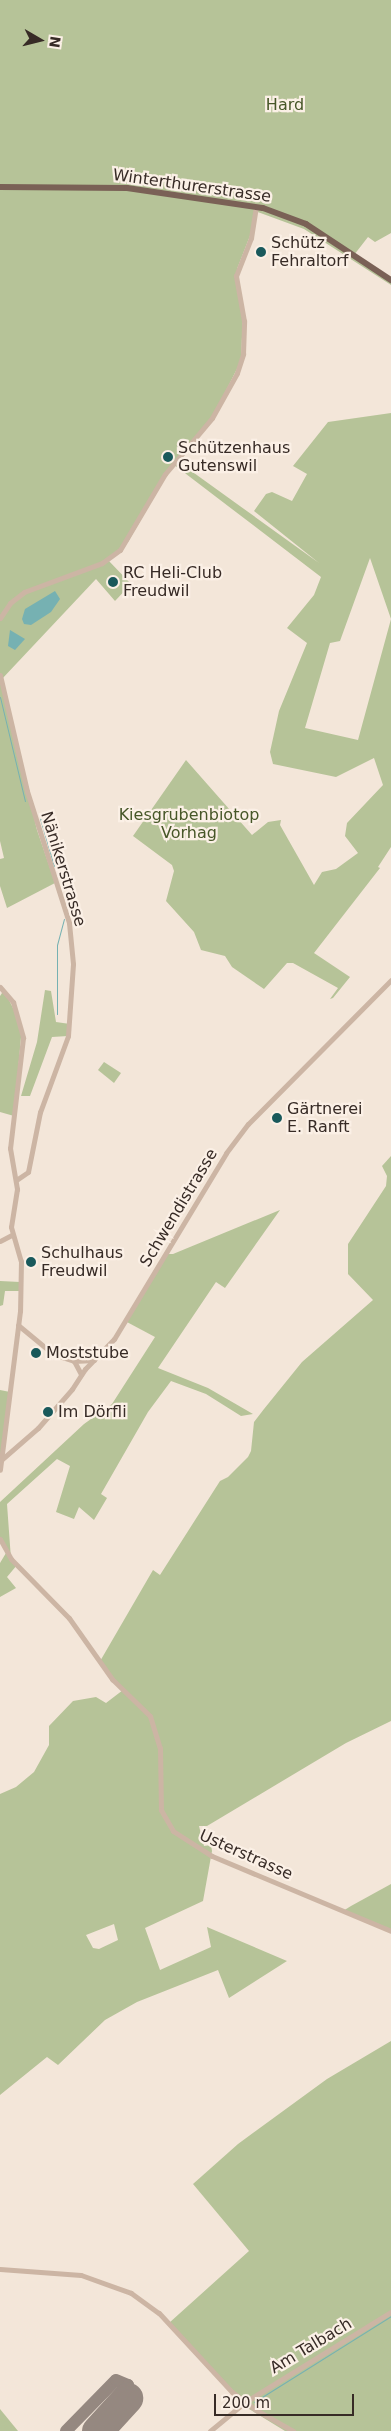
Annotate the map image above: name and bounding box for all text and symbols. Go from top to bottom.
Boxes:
north arrow [15,15,65,65]
text: N [46,35,64,49]
park label: Hard [266,95,304,115]
street label: Winterthurerstrasse [112,165,272,207]
place label: Schütz Fehraltorf [271,233,348,271]
marker: Schütz Fehraltorf [255,246,267,258]
place label: Schützenhaus Gutenswil [178,438,290,476]
marker: Schützenhaus Gutenswil [162,451,174,463]
place label: RC Heli-Club Freudwil [123,563,222,601]
marker: RC Heli-Club Freudwil [107,576,119,588]
park label: Kiesgrubenbiotop Vorhag [119,805,259,843]
street label: Nänikerstrasse [36,809,90,929]
place label: Gärtnerei E. Ranft [287,1099,363,1137]
marker: Gärtnerei E. Ranft [271,1112,283,1124]
street label: Schwendistrasse [136,1146,222,1270]
place label: Schulhaus Freudwil [41,1243,123,1281]
marker: Schulhaus Freudwil [25,1256,37,1268]
place label: Moststube [46,1343,129,1363]
marker: Moststube [30,1347,42,1359]
place label: Im Dörfli [58,1402,127,1422]
marker: Im Dörfli [42,1406,54,1418]
street label: Usterstrasse [196,1826,296,1884]
street label: Am Talbach [267,2314,355,2378]
scale bar [216,2384,356,2416]
text: 200 m [222,2394,270,2412]

